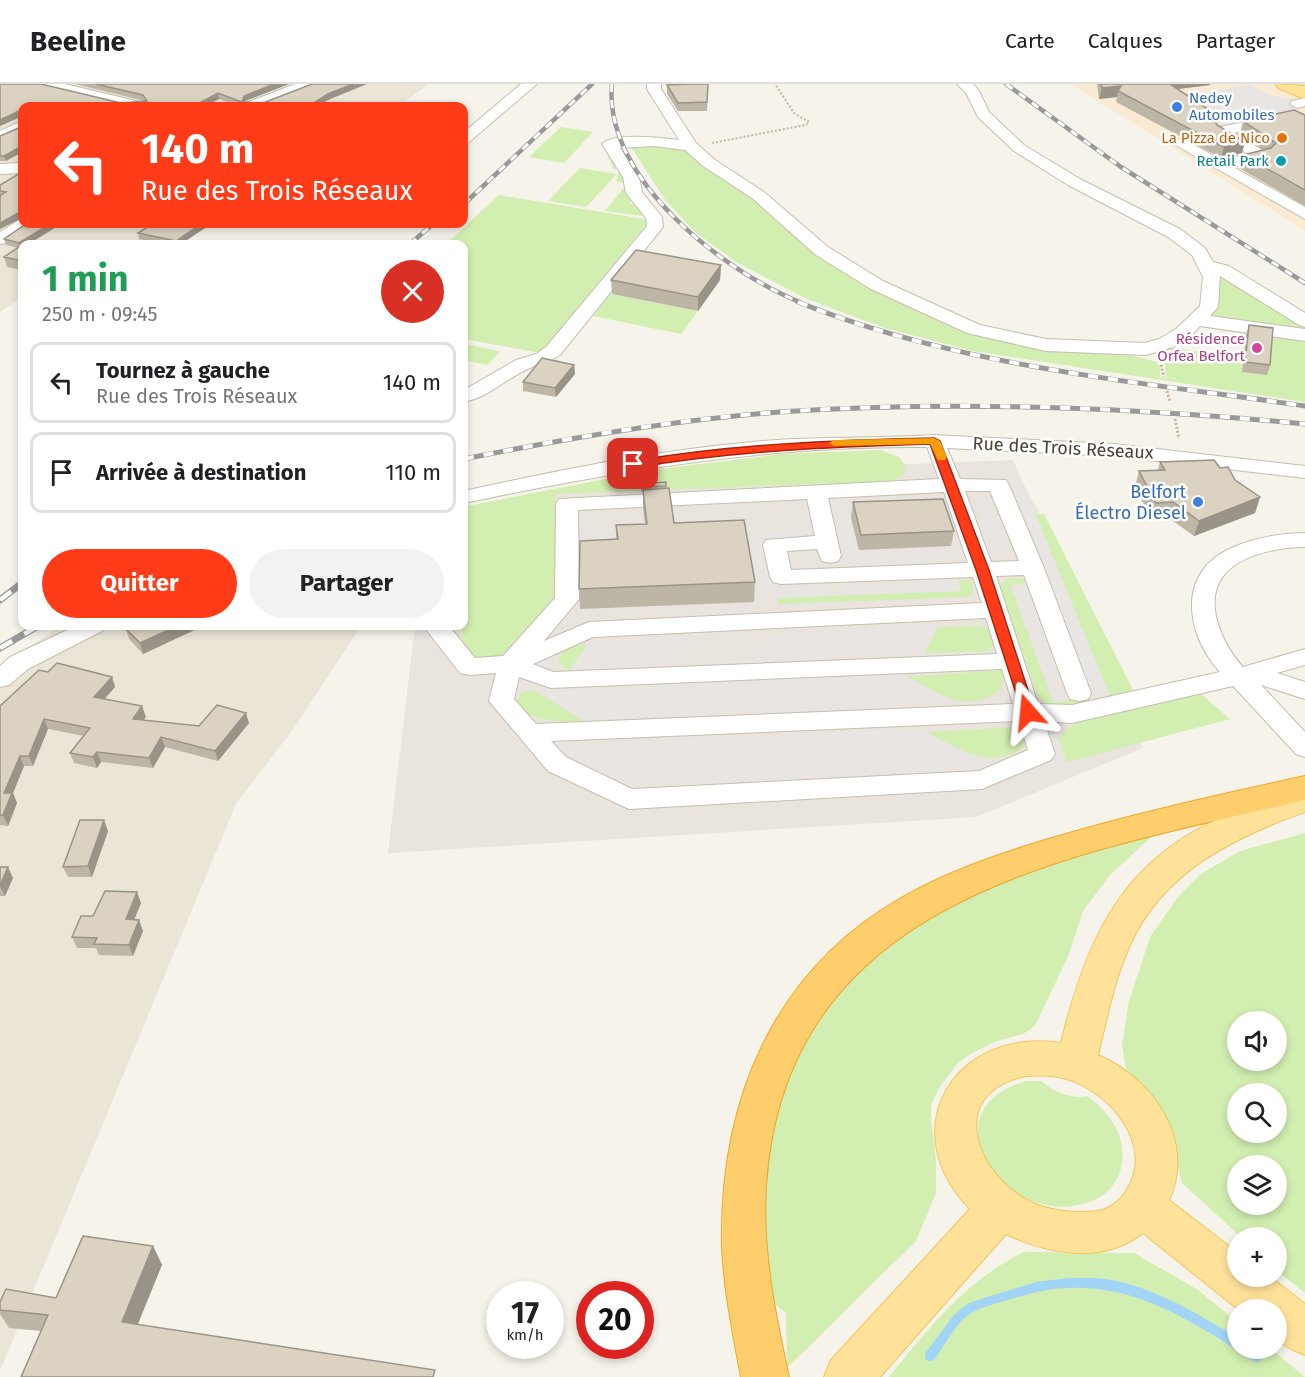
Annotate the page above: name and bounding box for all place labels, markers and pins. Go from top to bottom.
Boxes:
place label: Nedey Automobiles [1189,89,1275,124]
marker: Nedey Automobiles [1170,100,1184,114]
place label: La Pizza de Nico [1161,129,1270,147]
marker: La Pizza de Nico [1275,131,1289,145]
place label: Retail Park [1196,152,1269,170]
marker: Retail Park [1274,154,1288,168]
place label: Résidence Orfea Belfort [1157,330,1246,365]
marker: Résidence Orfea Belfort [1250,341,1264,355]
pin [607,438,658,489]
place label: Belfort Électro Diesel [1075,481,1186,524]
marker: Belfort Électro Diesel [1191,495,1205,509]

